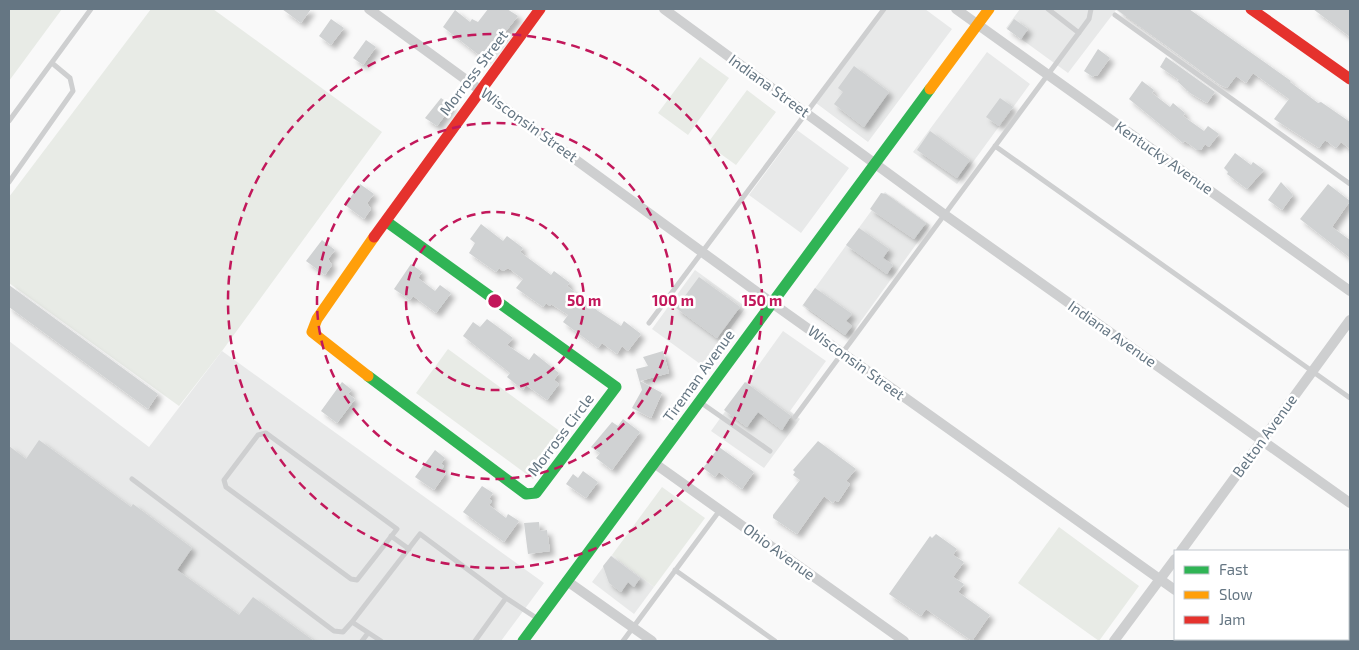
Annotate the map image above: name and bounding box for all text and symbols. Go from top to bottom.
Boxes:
street label: Morross Street [435,26,511,119]
street label: Indiana Street [726,50,814,121]
street label: Wisconsin Street [478,83,582,165]
street label: Kentucky Avenue [1112,117,1217,198]
text: 50 m [567,291,601,309]
text: 100 m [652,291,694,309]
text: 150 m [742,291,782,309]
centre of rings [486,292,504,310]
street label: Indiana Avenue [1065,296,1160,370]
street label: Wisconsin Street [805,321,909,403]
street label: Tireman Avenue [659,326,738,425]
street label: Morross Circle [523,390,597,479]
street label: Belton Avenue [1228,391,1300,480]
street label: Ohio Avenue [740,519,819,583]
legend [1174,550,1349,640]
text: Fast [1219,560,1249,578]
text: Slow [1219,585,1253,603]
text: Jam [1219,610,1245,628]

